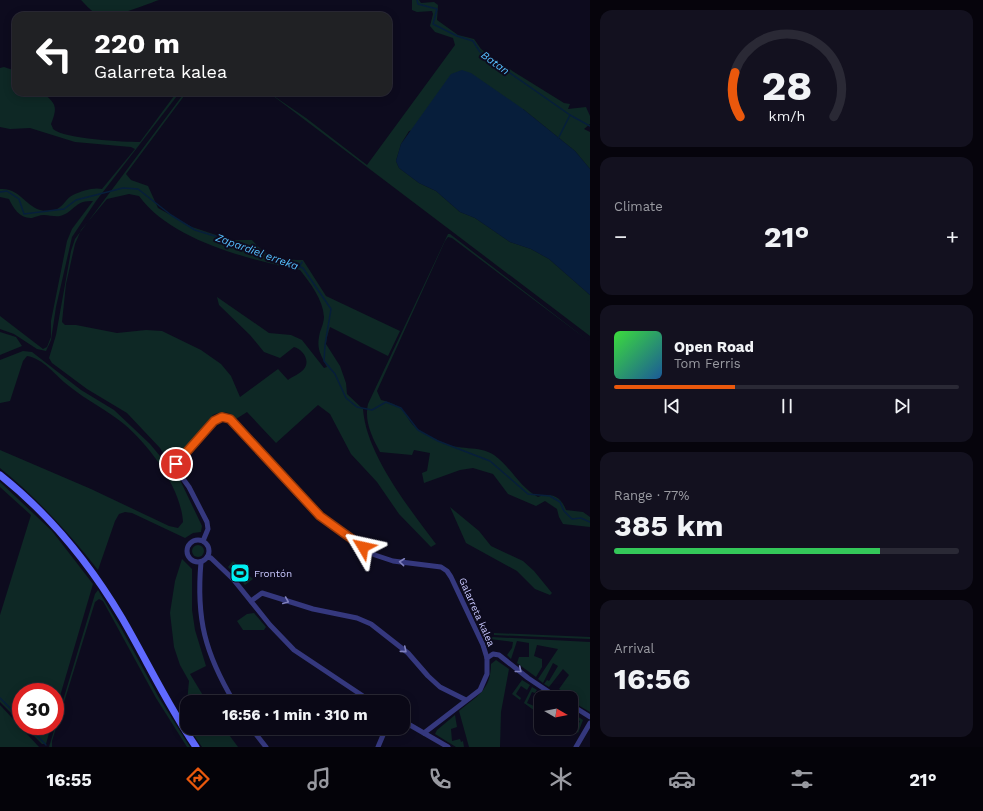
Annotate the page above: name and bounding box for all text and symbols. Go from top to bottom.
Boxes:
text: 220 m [94,27,180,60]
icon: left [28,28,80,80]
water label: Batan [478,48,512,78]
text: Galarreta kalea [94,61,227,82]
text: 28 [761,61,812,110]
text: km/h [768,107,805,123]
text: Climate [614,199,663,214]
text: 21° [764,219,809,254]
text: − [614,224,627,249]
text: + [946,224,959,249]
water label: Zapardiel erreka [213,231,300,273]
text: Open Road [674,338,754,356]
text: Tom Ferris [674,356,741,371]
icon: previous [661,395,683,417]
icon: pause [776,395,798,417]
icon: next [891,395,913,417]
pin [159,447,193,481]
icon: arrive [165,453,187,475]
text: Range · 77% [614,488,689,503]
text: 385 km [614,508,724,543]
position arrow [342,526,384,568]
one-way arrow [399,558,405,567]
sports icon: Frontón [229,562,251,584]
place label: Frontón [254,568,292,579]
street label: Galarreta kalea [457,576,497,648]
one-way arrow [282,596,290,604]
text: Arrival [614,641,655,656]
one-way arrow [399,645,406,652]
text: 16:56 [614,661,690,696]
one-way arrow [515,666,522,673]
speed limit sign: 30 [12,683,64,735]
north arrow [534,691,578,735]
map controls [534,691,578,735]
text: 16:56 · 1 min · 310 m [222,706,368,724]
icon: directions [184,765,212,793]
icon: music [305,765,333,793]
icon: phone [426,765,454,793]
icon: climate [547,765,575,793]
icon: car [668,765,696,793]
icon: filters [788,765,816,793]
text: 16:55 [46,769,92,790]
text: 21° [909,769,937,790]

